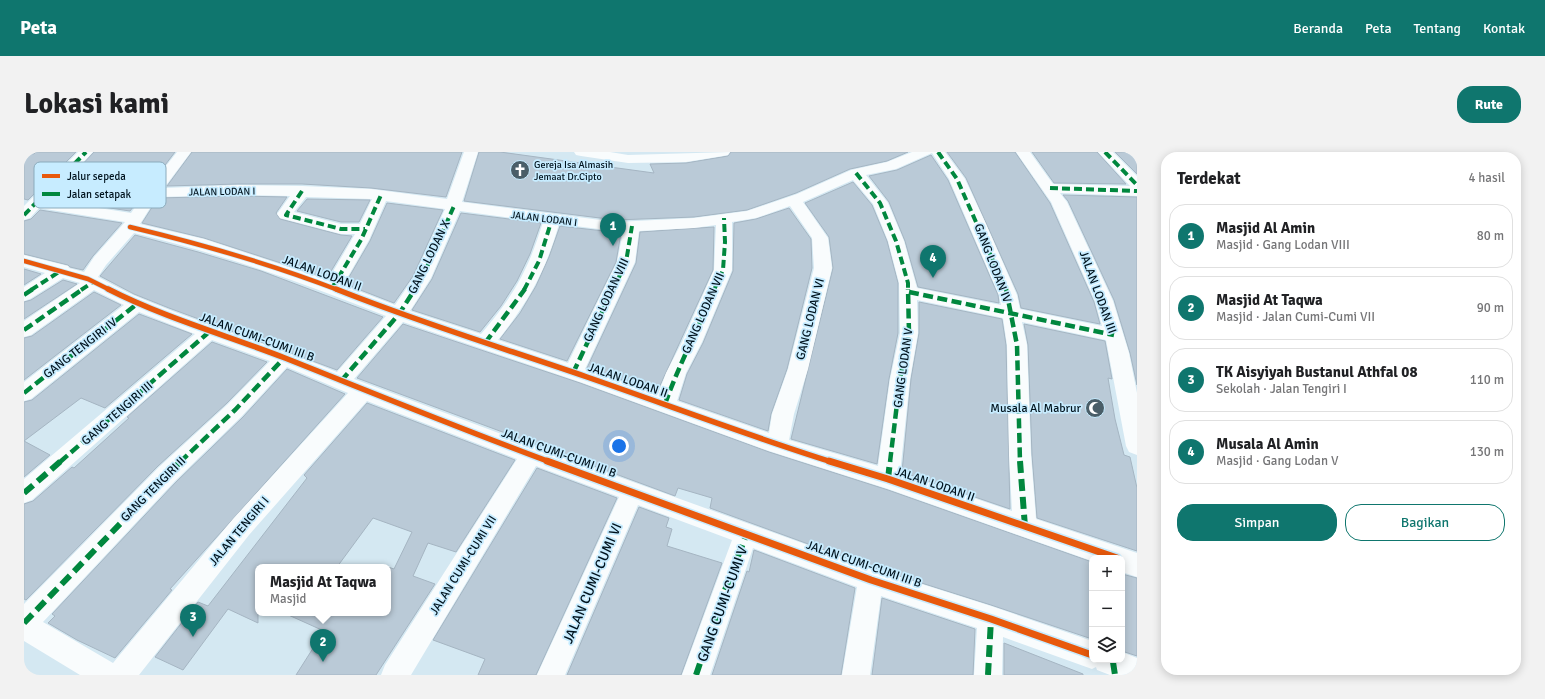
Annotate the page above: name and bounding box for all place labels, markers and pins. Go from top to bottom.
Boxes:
church icon: Gereja Isa Almasih Jemaat Dr.Cipto [509,159,531,181]
place label: Gereja Isa Almasih Jemaat Dr.Cipto [534,159,613,183]
pin: 1 [600,213,626,246]
pin: 4 [920,245,946,278]
mosque icon: Musala Al Mabrur [1084,397,1106,419]
place label: Musala Al Mabrur [990,401,1082,416]
pin: 3 [180,604,206,637]
pin: 2 [310,629,336,662]

